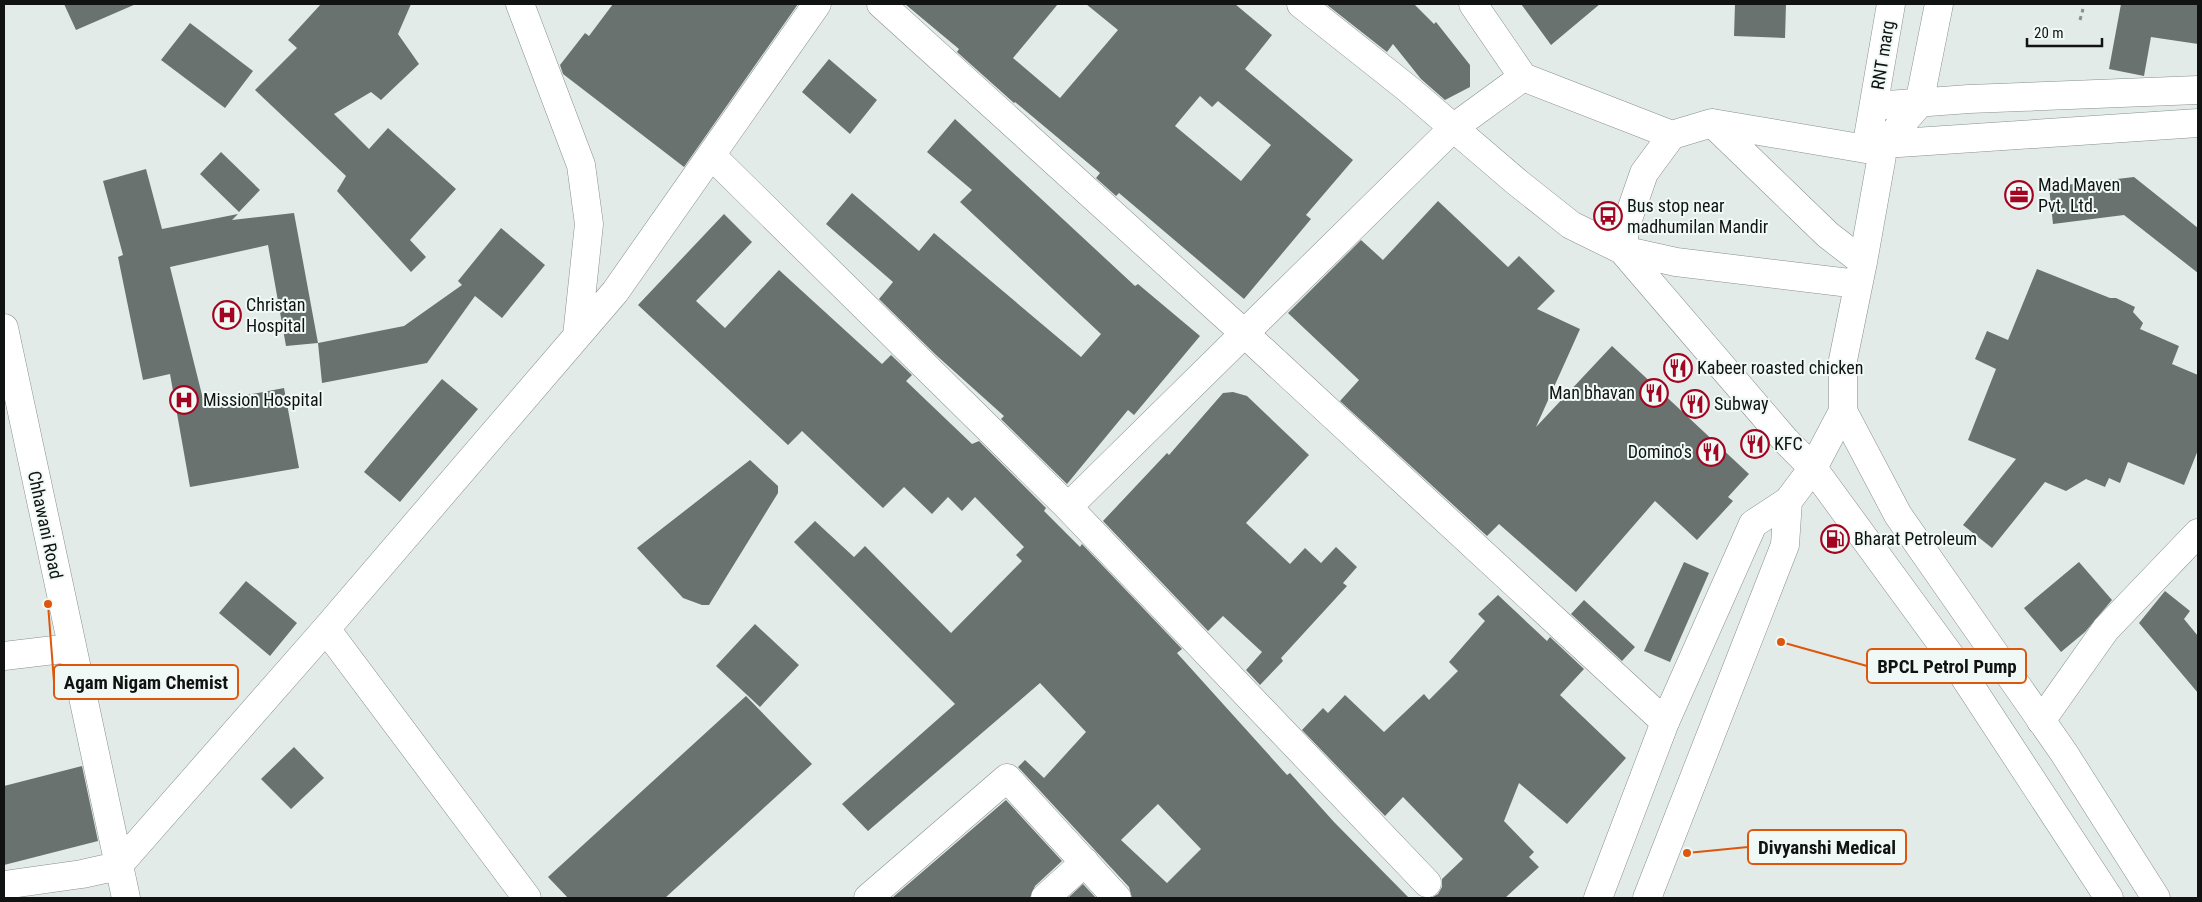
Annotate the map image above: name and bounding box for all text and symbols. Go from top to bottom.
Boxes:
scale bar [2027,15,2102,47]
street label: RNT marg [1867,19,1898,91]
text: 20 m [2034,24,2064,42]
place label: Mad Maven Pvt. Ltd. [2038,174,2120,216]
office icon: Mad Maven Pvt. Ltd. [2004,180,2034,210]
place label: Bus stop near madhumilan Mandir [1627,195,1769,237]
bus stop icon: Bus stop near madhumilan Mandir [1593,201,1623,231]
place label: Christan Hospital [246,294,306,336]
hospital icon: Christan Hospital [212,300,242,330]
restaurant icon: Kabeer roasted chicken [1663,353,1693,383]
place label: Kabeer roasted chicken [1697,357,1863,378]
restaurant icon: Man bhavan [1639,378,1669,408]
place label: Man bhavan [1549,382,1635,403]
hospital icon: Mission Hospital [169,385,199,415]
place label: Mission Hospital [203,389,323,410]
restaurant icon: Subway [1680,389,1710,419]
place label: Subway [1714,393,1769,414]
restaurant icon: KFC [1740,429,1770,459]
place label: KFC [1774,433,1803,454]
restaurant icon: Domino's [1696,437,1726,467]
place label: Domino's [1628,441,1692,462]
street label: Chhawani Road [24,469,67,581]
fuel station icon: Bharat Petroleum [1820,524,1850,554]
place label: Bharat Petroleum [1854,528,1977,549]
callout: BPCL Petrol Pump [1867,649,2026,683]
text: BPCL Petrol Pump [1877,655,2017,678]
callout: Agam Nigam Chemist [54,665,238,699]
text: Agam Nigam Chemist [64,671,228,694]
callout: Divyanshi Medical [1748,830,1906,864]
text: Divyanshi Medical [1758,836,1896,859]

